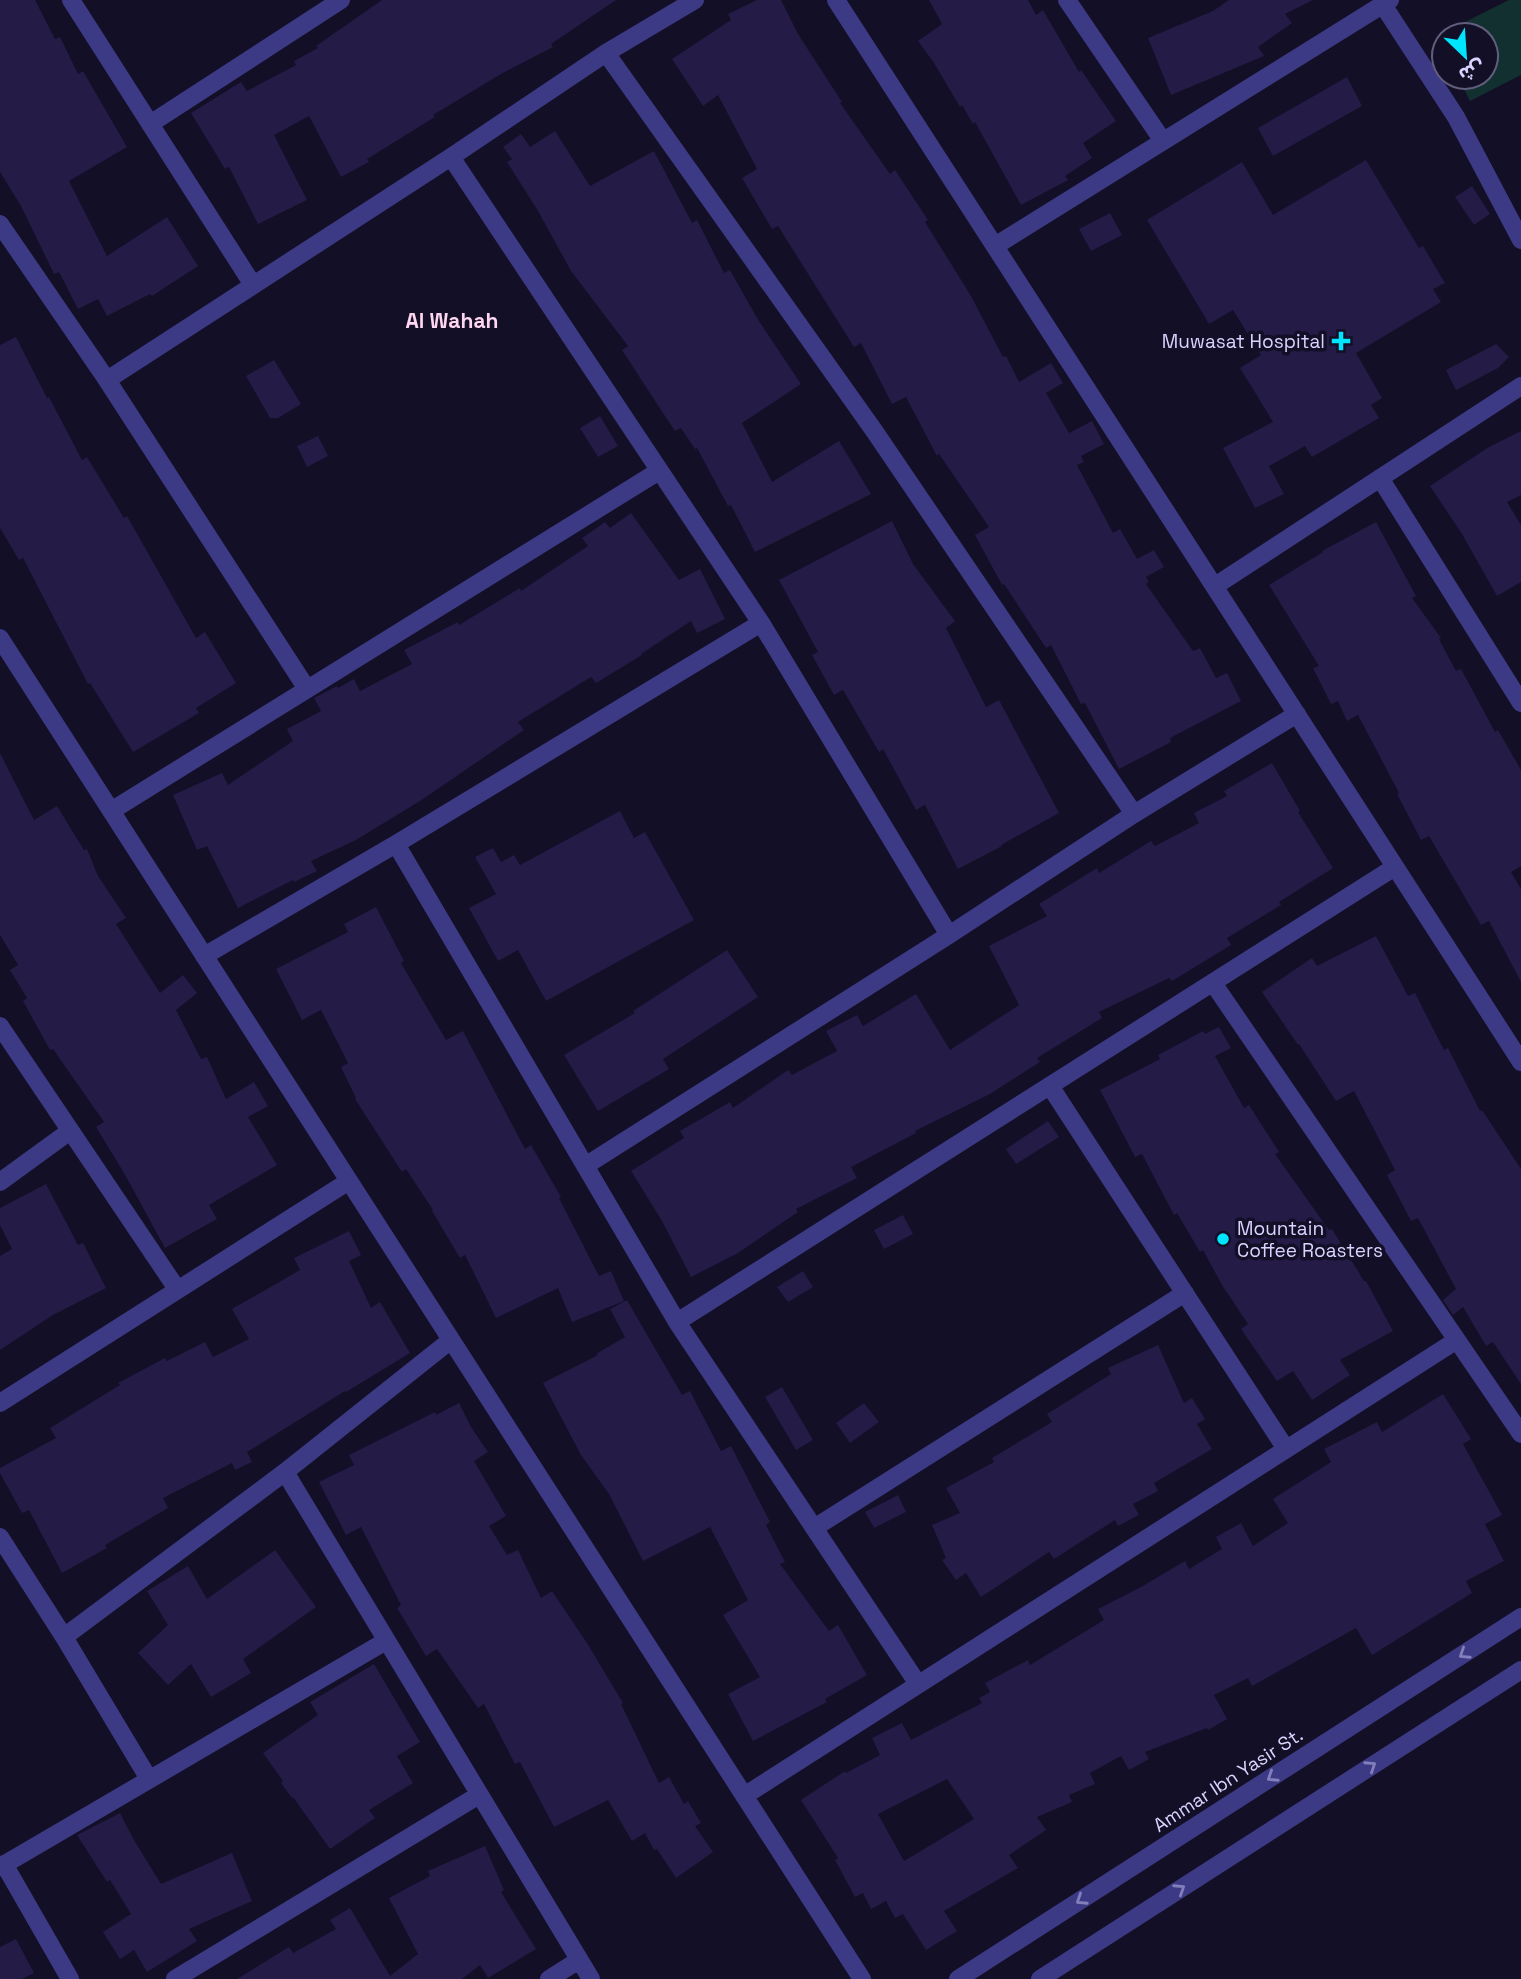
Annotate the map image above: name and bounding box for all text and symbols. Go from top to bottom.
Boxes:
north arrow [1430,21,1500,91]
text: ش [1455,54,1489,88]
district label: Al Wahah [406,307,499,334]
place label: Muwasat Hospital [1162,329,1325,354]
marker: Muwasat Hospital [1331,331,1351,351]
place label: Mountain Coffee Roasters [1237,1216,1383,1263]
marker: Mountain Coffee Roasters [1215,1231,1231,1247]
one-way arrow [1458,1645,1471,1658]
street label: Ammar Ibn Yasir St. [1148,1722,1308,1838]
one-way arrow [1364,1761,1377,1774]
one-way arrow [1267,1769,1280,1782]
one-way arrow [1172,1885,1185,1897]
one-way arrow [1076,1892,1089,1904]

